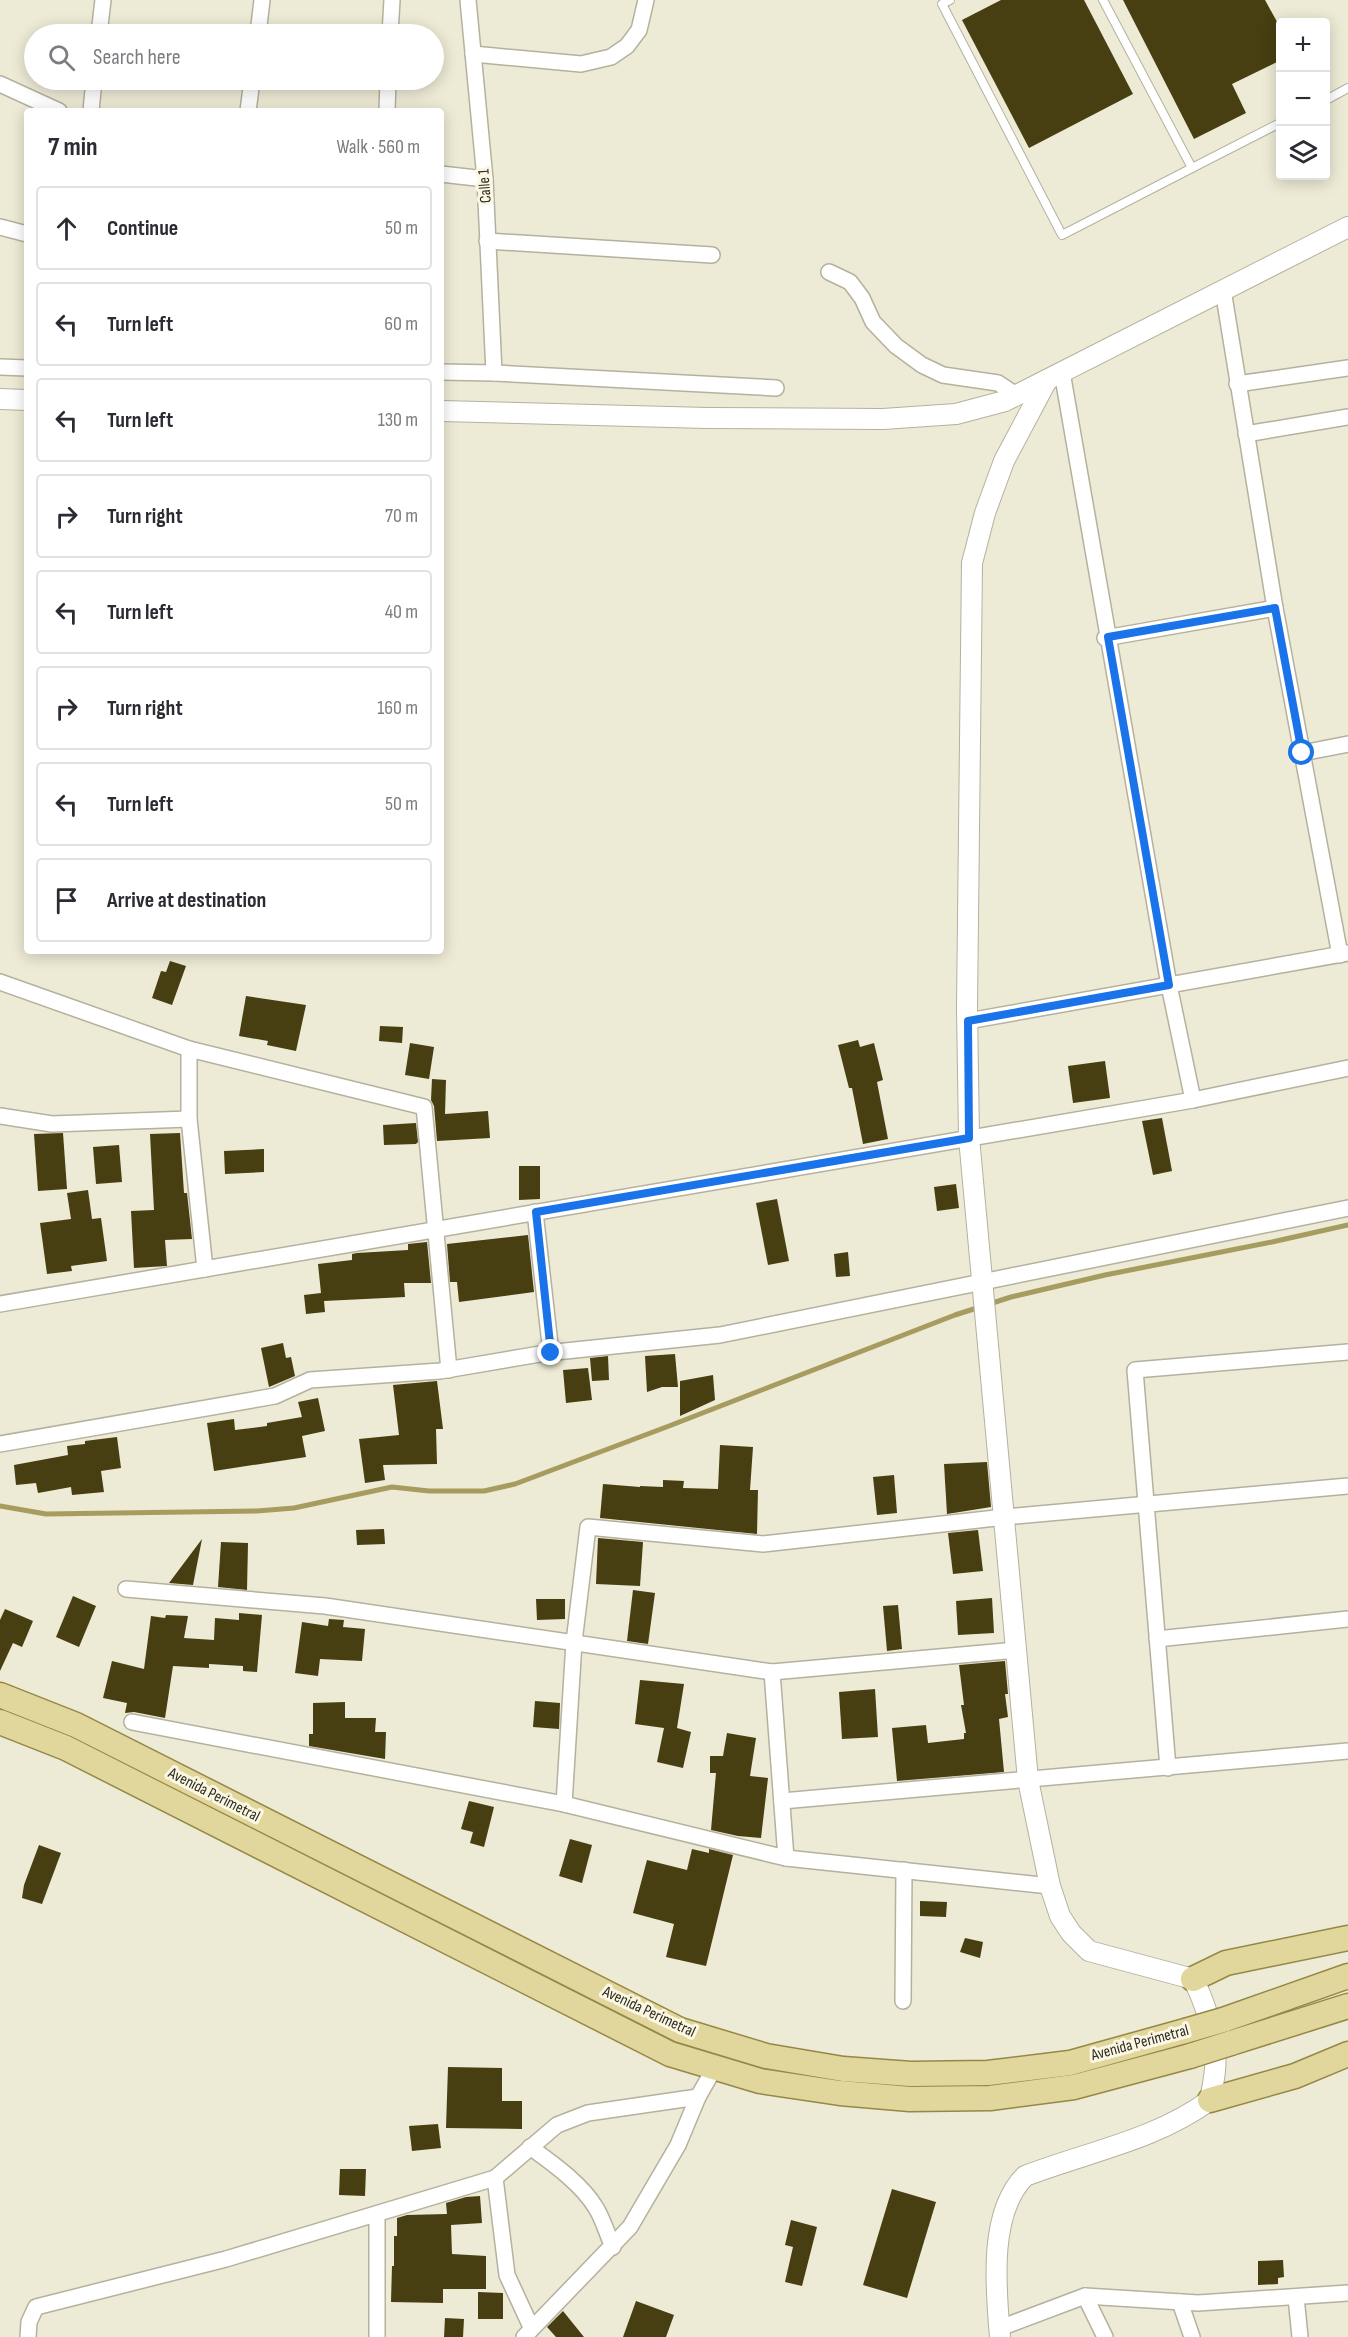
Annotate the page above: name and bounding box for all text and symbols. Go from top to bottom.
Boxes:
map controls [1276,18,1330,180]
button: + [1276,18,1330,72]
search box [24,24,444,90]
icon: search [45,41,78,74]
text: Search here [93,44,180,71]
button: − [1276,72,1330,126]
button: layers [1276,126,1330,180]
text: 7 min [48,132,97,163]
text: Walk · 560 m [336,135,420,159]
street label: Calle 1 [474,168,496,204]
icon: ahead [50,212,83,245]
text: Continue [107,215,178,242]
text: 50 m [385,216,418,240]
icon: left [50,308,83,341]
text: Turn left [107,311,173,338]
text: 60 m [384,312,418,336]
icon: left [50,404,83,437]
text: Turn left [107,407,173,434]
text: 130 m [378,408,418,432]
icon: right [50,500,83,533]
text: Turn right [107,503,183,530]
text: 70 m [385,504,418,528]
icon: left [50,596,83,629]
text: Turn left [107,599,173,626]
text: 40 m [385,600,418,624]
icon: right [50,692,83,725]
text: Turn right [107,695,183,722]
text: 160 m [377,696,418,720]
route start [1288,739,1314,765]
icon: left [50,788,83,821]
text: Turn left [107,791,173,818]
text: 50 m [385,792,418,816]
icon: arrive [50,884,83,917]
text: Arrive at destination [107,887,266,914]
route end [537,1339,563,1365]
street label: Avenida Perimetral [164,1763,263,1826]
street label: Avenida Perimetral [599,1982,698,2042]
street label: Avenida Perimetral [1088,2021,1191,2065]

